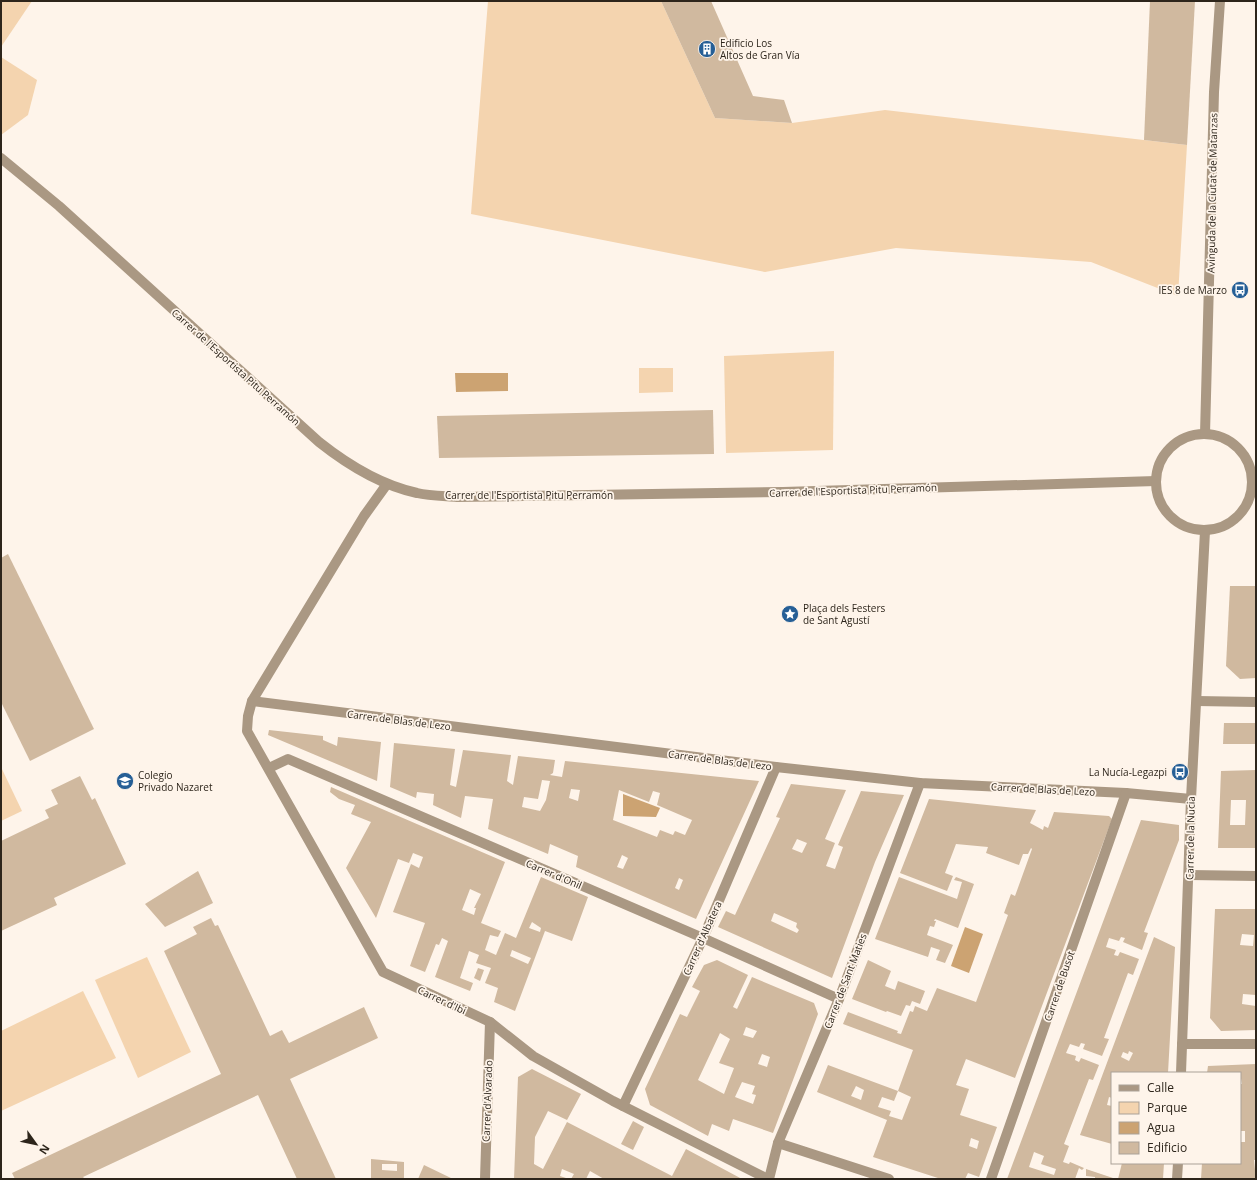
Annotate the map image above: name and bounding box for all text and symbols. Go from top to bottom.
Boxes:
place label: Edificio Los Altos de Gran Vía [720,36,800,62]
building icon: Edificio Los Altos de Gran Vía [697,39,717,59]
street label: Avinguda de la Ciutat de Matanzas [1204,113,1220,273]
bus stop icon: IES 8 de Marzo [1230,280,1250,300]
place label: IES 8 de Marzo [1159,283,1227,297]
street label: Carrer de l'Esportista Pitu Perramón [169,306,303,428]
street label: Carrer de l'Esportista Pitu Perramón [769,480,937,500]
street label: Carrer de l'Esportista Pitu Perramón [445,488,613,502]
place label: Plaça dels Festers de Sant Agustí [803,601,885,627]
place icon: Plaça dels Festers de Sant Agustí [780,604,800,624]
street label: Carrer de Blas de Lezo [346,707,452,733]
street label: Carrer de Blas de Lezo [667,747,773,773]
bus stop icon: La Nucía-Legazpi [1170,762,1190,782]
place label: La Nucía-Legazpi [1089,765,1167,779]
place label: Colegio Privado Nazaret [138,768,213,794]
school or university icon: Colegio Privado Nazaret [115,771,135,791]
street label: Carrer de Blas de Lezo [990,779,1096,799]
street label: Carrer de la Nucia [1182,796,1198,880]
street label: Carrer d'Onil [524,856,584,892]
street label: Carrer d'Albatera [679,899,725,977]
street label: Carrer de Sant Maties [820,931,870,1031]
street label: Carrer de Busot [1040,949,1078,1023]
street label: Carrer d'Ibi [415,983,469,1017]
street label: Carrer d'Alvarado [479,1060,495,1142]
legend [1111,1072,1241,1164]
text: Calle [1147,1079,1174,1096]
text: Parque [1147,1099,1187,1116]
text: Agua [1147,1119,1175,1136]
north arrow [16,1124,56,1164]
text: Edificio [1147,1139,1187,1156]
text: N [36,1142,54,1158]

